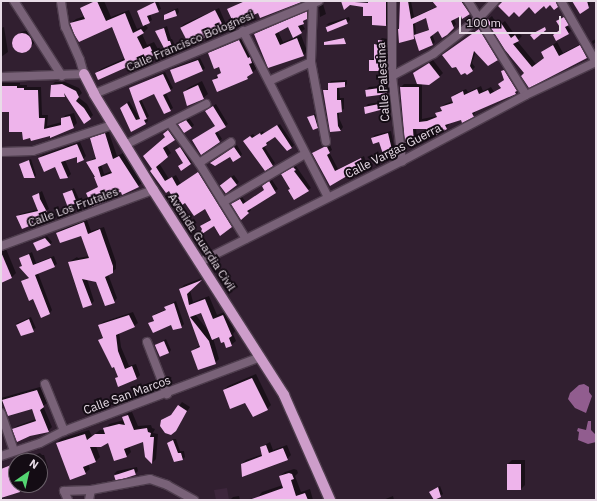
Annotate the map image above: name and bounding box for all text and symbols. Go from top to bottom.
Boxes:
street label: Calle Francisco Bolognesi [124,8,256,74]
scale bar [461,8,563,34]
text: 100 m [466,15,501,30]
street label: Calle Palestina [374,42,392,122]
street label: Calle Vargas Guerra [343,121,443,181]
street label: Calle Los Frutales [26,184,120,230]
street label: Avenida Guardia Civil [165,190,239,294]
street label: Calle San Marcos [81,373,173,417]
north arrow [8,453,48,493]
text: N [27,456,41,472]

